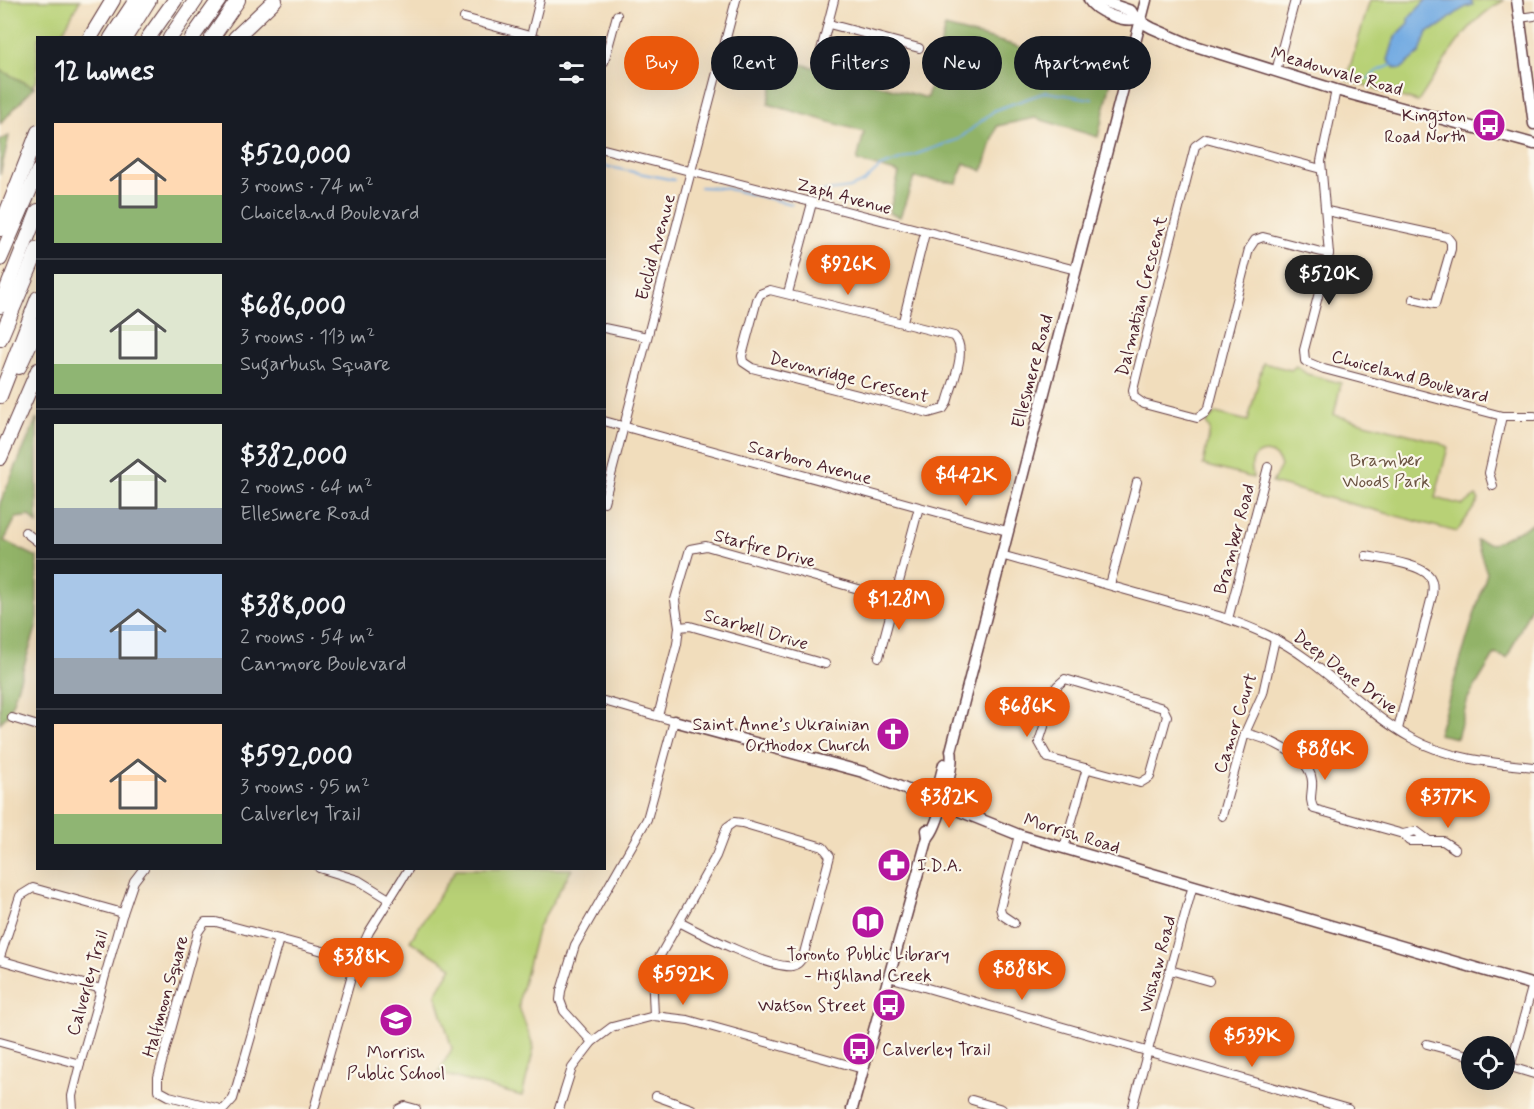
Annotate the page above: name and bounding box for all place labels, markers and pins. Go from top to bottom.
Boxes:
place label: Kingston Road North [1384,104,1466,149]
bus stop icon: Kingston Road North [1471,107,1507,143]
pin: $926K [806,245,890,296]
pin: $520K [1287,255,1371,306]
pin: $442K [924,456,1008,507]
pin: $1.28M [850,580,948,631]
pin: $686K [985,687,1069,738]
place label: Saint Anne’s Ukrainian Orthodox Church [693,713,870,758]
church icon: Saint Anne’s Ukrainian Orthodox Church [875,716,911,752]
pin: $886K [1283,730,1367,781]
pin: $382K [907,778,991,829]
pin: $377K [1406,778,1490,829]
pharmacy icon: I.D.A. [876,847,912,883]
place label: I.D.A. [917,854,962,878]
library icon: Toronto Public Library - Highland Creek [850,904,886,940]
pin: $388K [319,938,403,989]
place label: Toronto Public Library - Highland Creek [786,943,950,990]
pin: $888K [980,950,1064,1001]
pin: $592K [641,955,725,1006]
bus stop icon: Watson Street [871,987,907,1023]
place label: Watson Street [758,994,866,1018]
school or university icon: Morrish Public School [378,1002,414,1038]
pin: $539K [1210,1017,1294,1068]
bus stop icon: Calverley Trail [841,1031,877,1067]
place label: Calverley Trail [882,1038,990,1062]
place label: Morrish Public School [347,1041,445,1086]

